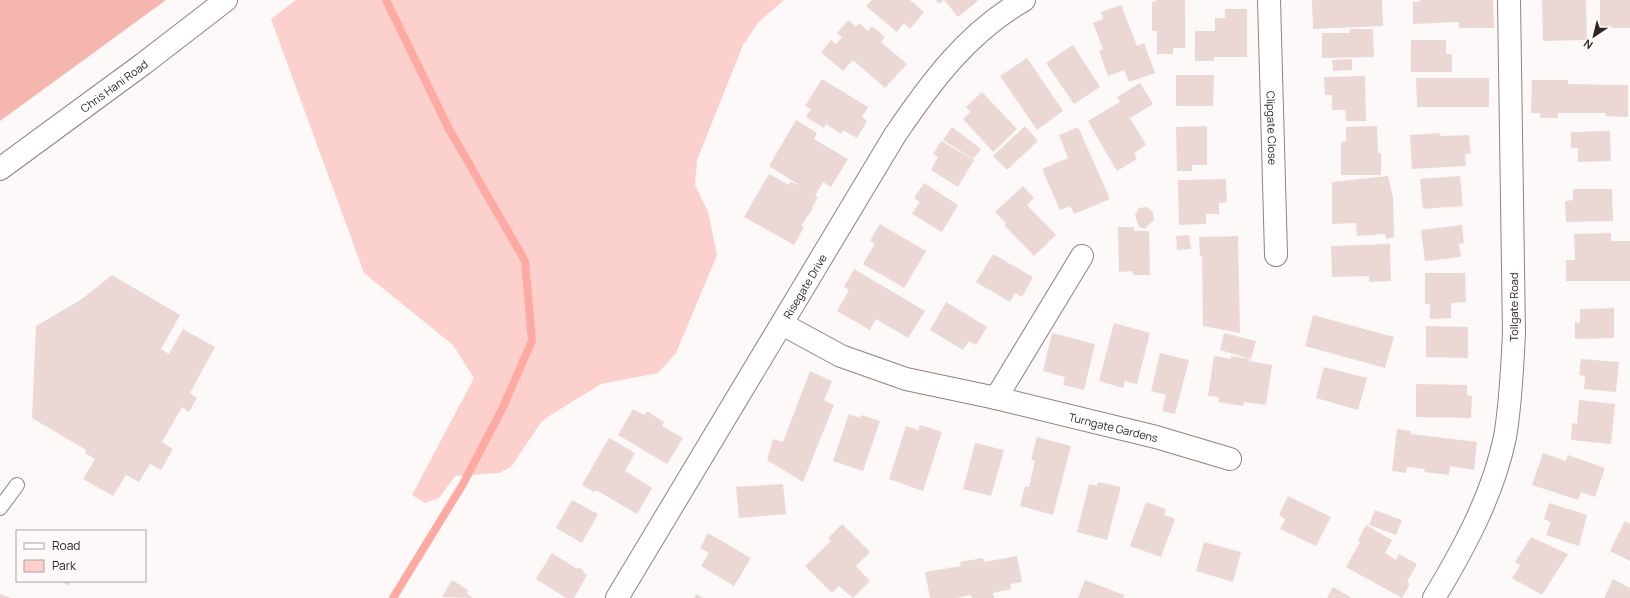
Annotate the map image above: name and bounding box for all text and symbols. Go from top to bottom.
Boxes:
north arrow [1574,16,1614,56]
text: N [1580,36,1596,53]
street label: Chris Hani Road [77,56,150,115]
street label: Clipgate Close [1264,91,1281,166]
street label: Risegate Drive [779,250,830,321]
street label: Tollgate Road [1506,273,1521,341]
street label: Turngate Gardens [1067,409,1160,445]
legend [16,530,146,582]
text: Road [52,537,80,554]
text: Park [52,557,77,574]

